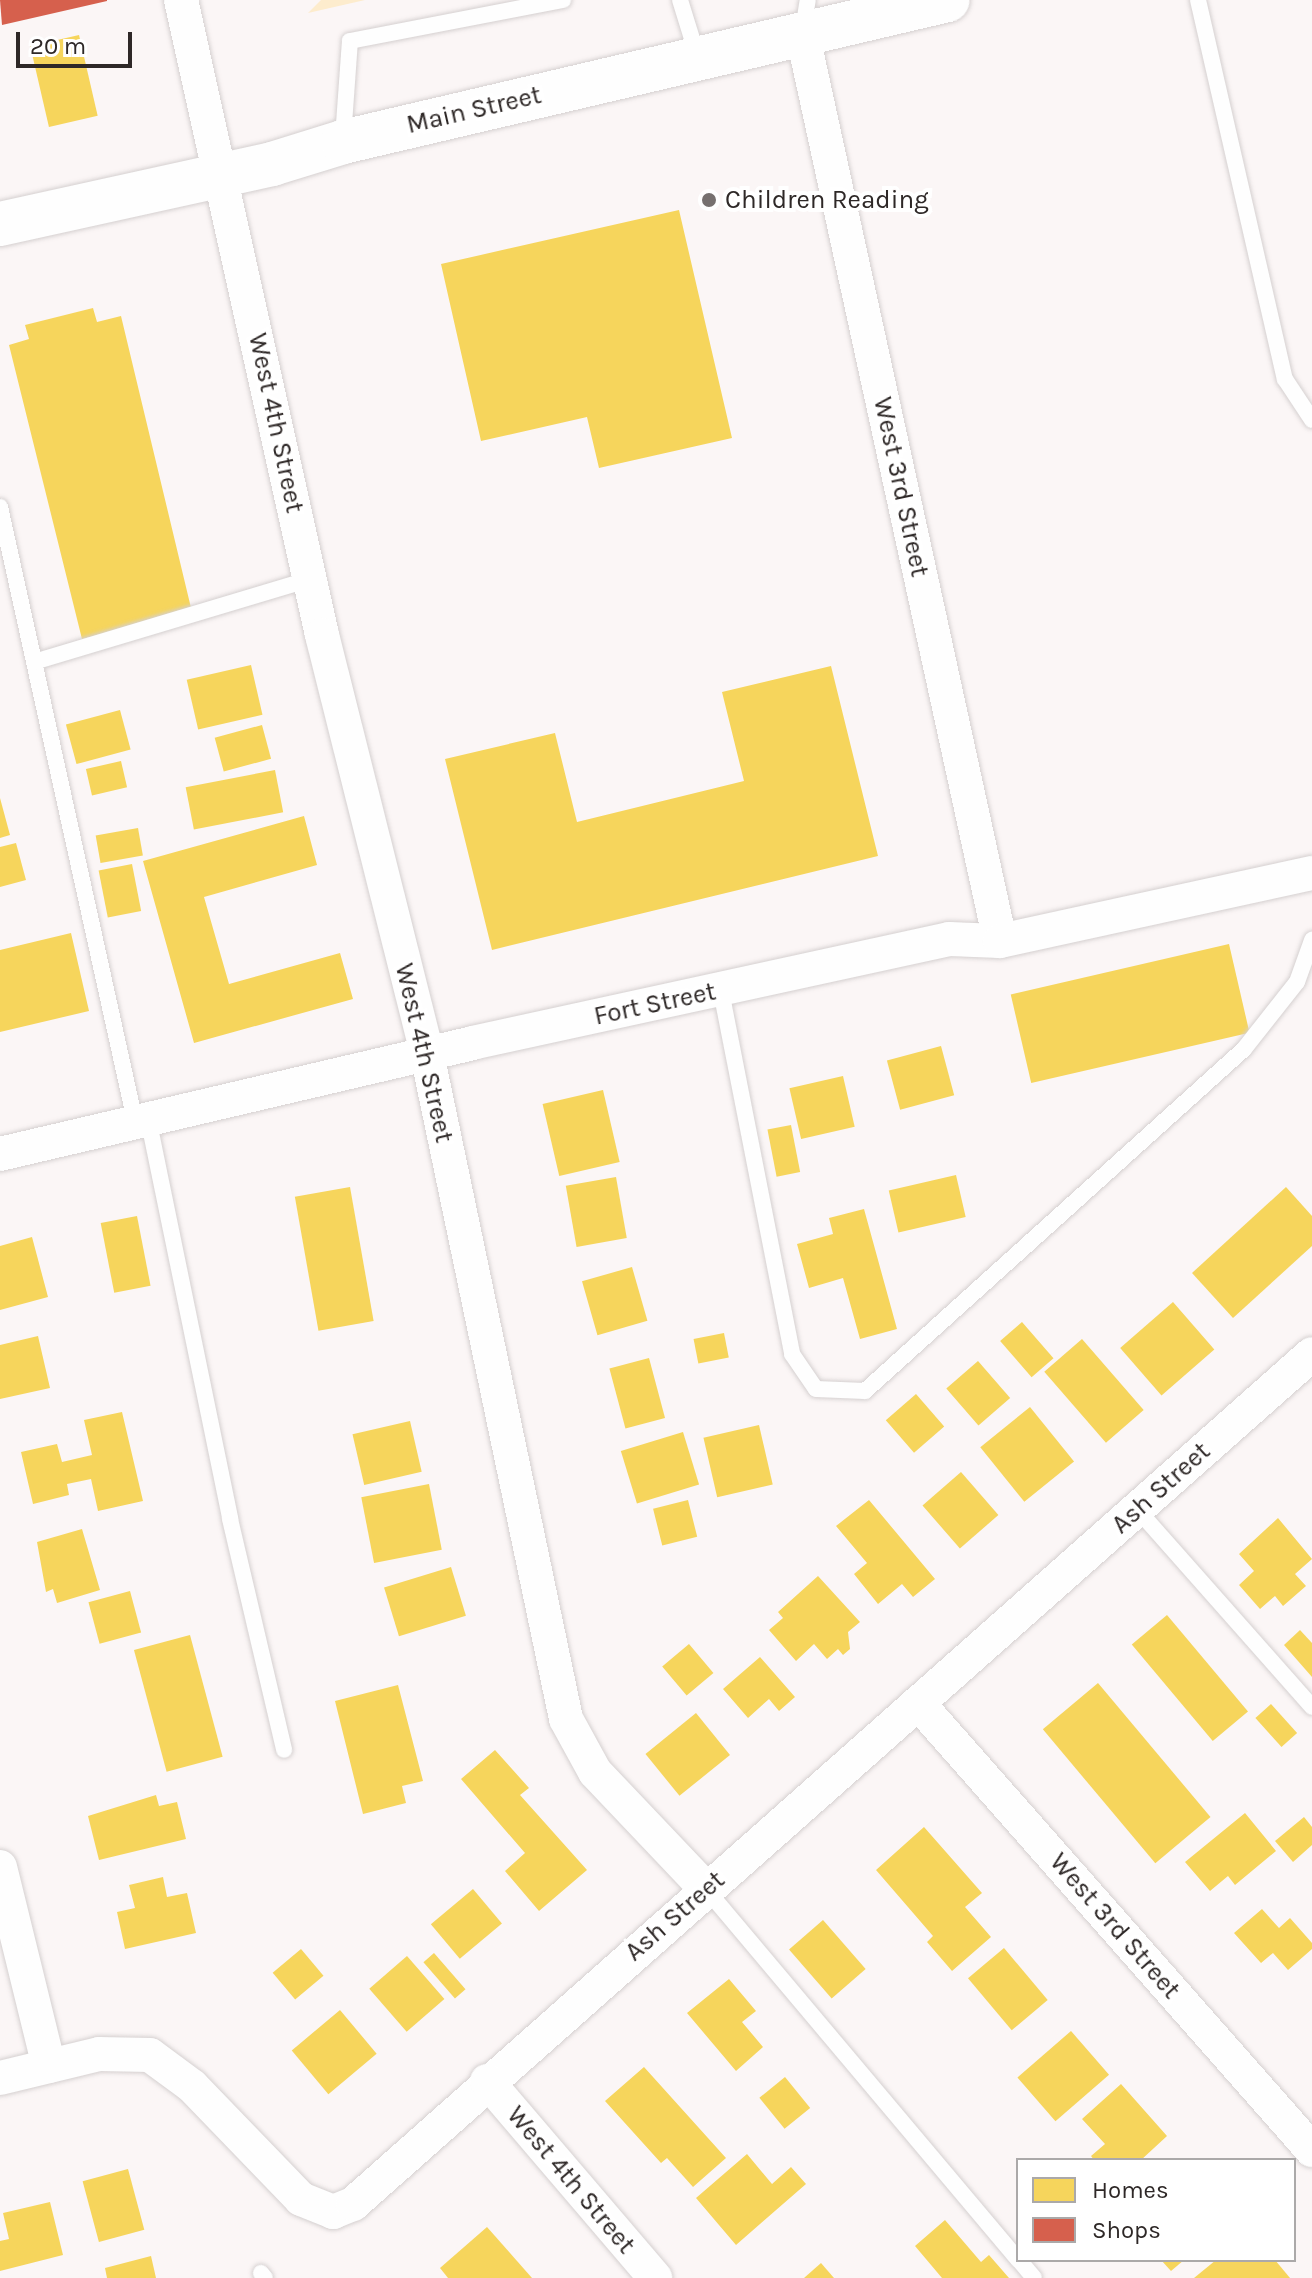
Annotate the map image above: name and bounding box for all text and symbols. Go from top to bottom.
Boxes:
scale bar [20,16,136,66]
text: 20 m [30,32,86,60]
street label: Main Street [404,79,544,141]
place label: Children Reading [725,184,929,216]
marker: Children Reading [700,191,718,209]
street label: West 4th Street [242,330,310,516]
street label: West 3rd Street [867,394,935,580]
street label: West 4th Street [388,960,460,1146]
street label: Fort Street [591,976,719,1032]
street label: Ash Street [1105,1436,1217,1540]
street label: West 3rd Street [1043,1847,1187,2005]
street label: Ash Street [619,1864,731,1968]
street label: West 4th Street [500,2100,642,2260]
legend [1016,2158,1296,2262]
text: Homes [1092,2176,1169,2204]
text: Shops [1092,2216,1161,2244]

